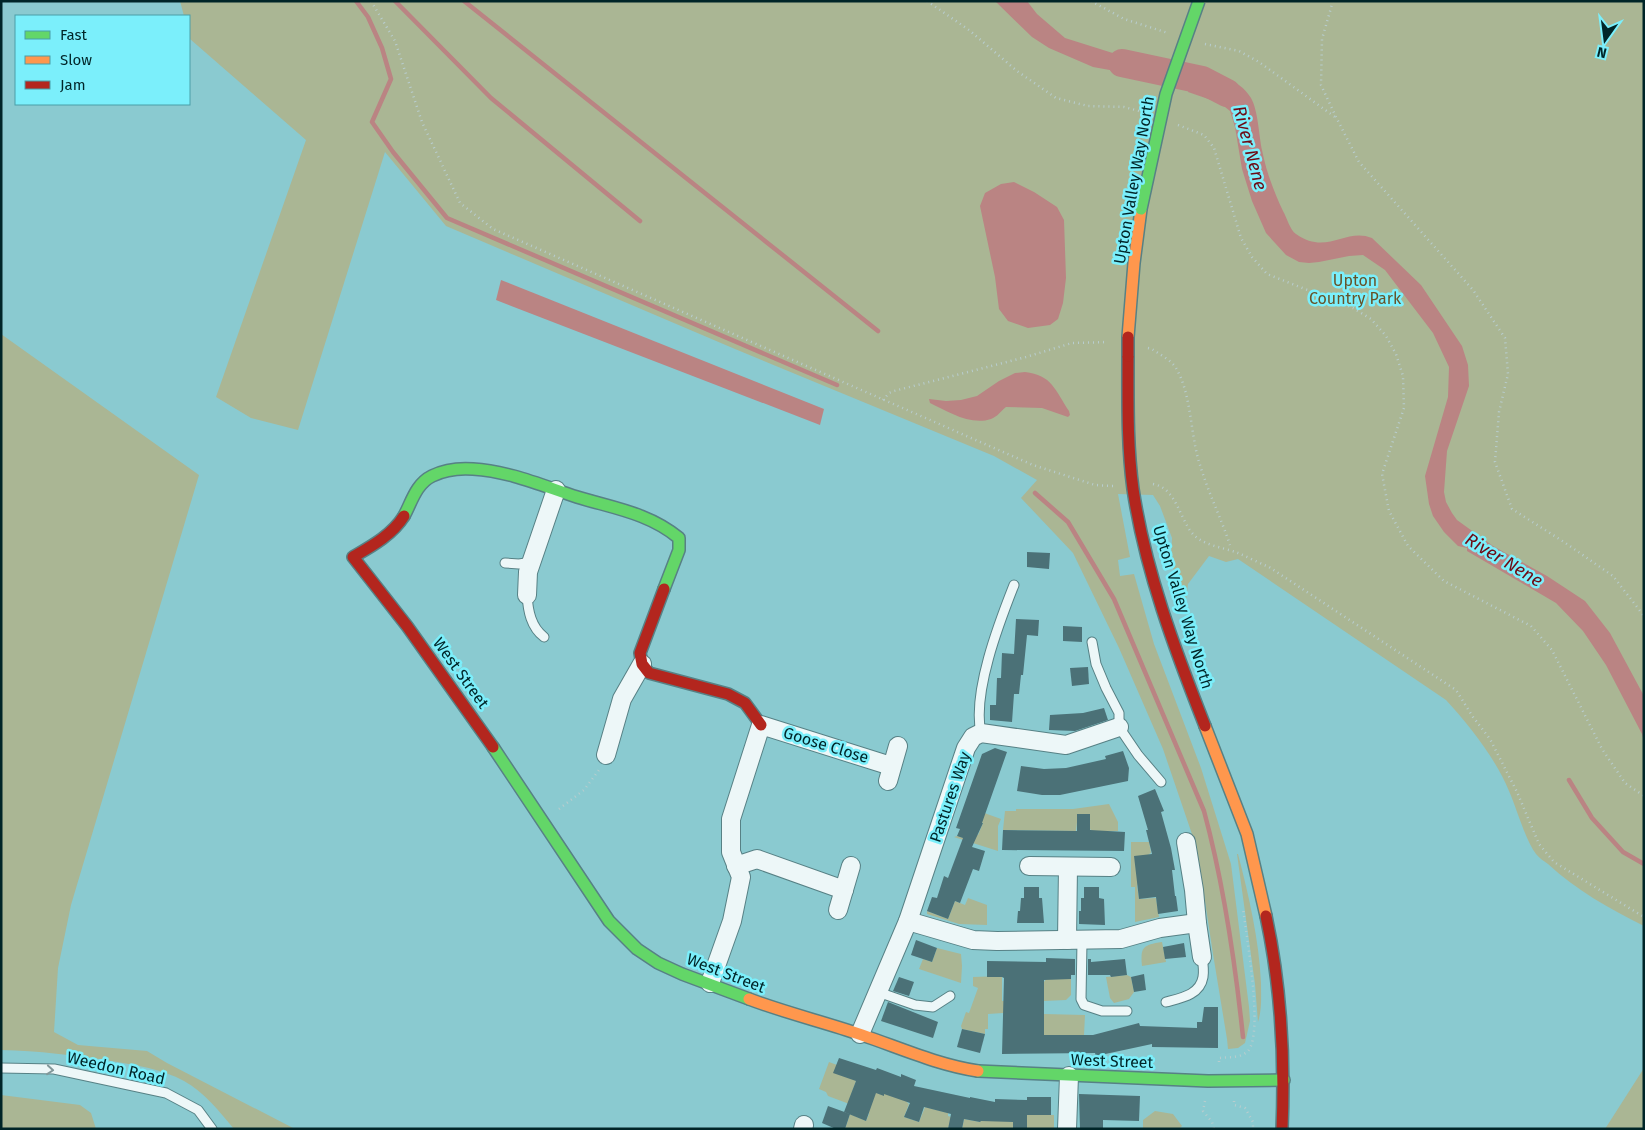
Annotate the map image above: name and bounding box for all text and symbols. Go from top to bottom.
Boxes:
legend [15,15,190,105]
north arrow [1580,15,1630,65]
text: Fast [60,26,87,44]
text: N [1595,43,1609,62]
text: Slow [60,51,92,69]
text: Jam [60,76,86,94]
street label: Upton Valley Way North [1110,94,1158,266]
water label: River Nene [1228,103,1272,193]
park label: Upton Country Park [1309,271,1402,308]
street label: Upton Valley Way North [1149,523,1217,691]
water label: River Nene [1461,528,1547,592]
street label: West Street [429,634,493,712]
street label: Goose Close [781,723,871,767]
street label: Pastures Way [926,749,974,845]
street label: West Street [684,949,768,997]
street label: Weedon Road [65,1048,167,1088]
street label: West Street [1070,1050,1154,1072]
one-way arrow [46,1064,54,1075]

